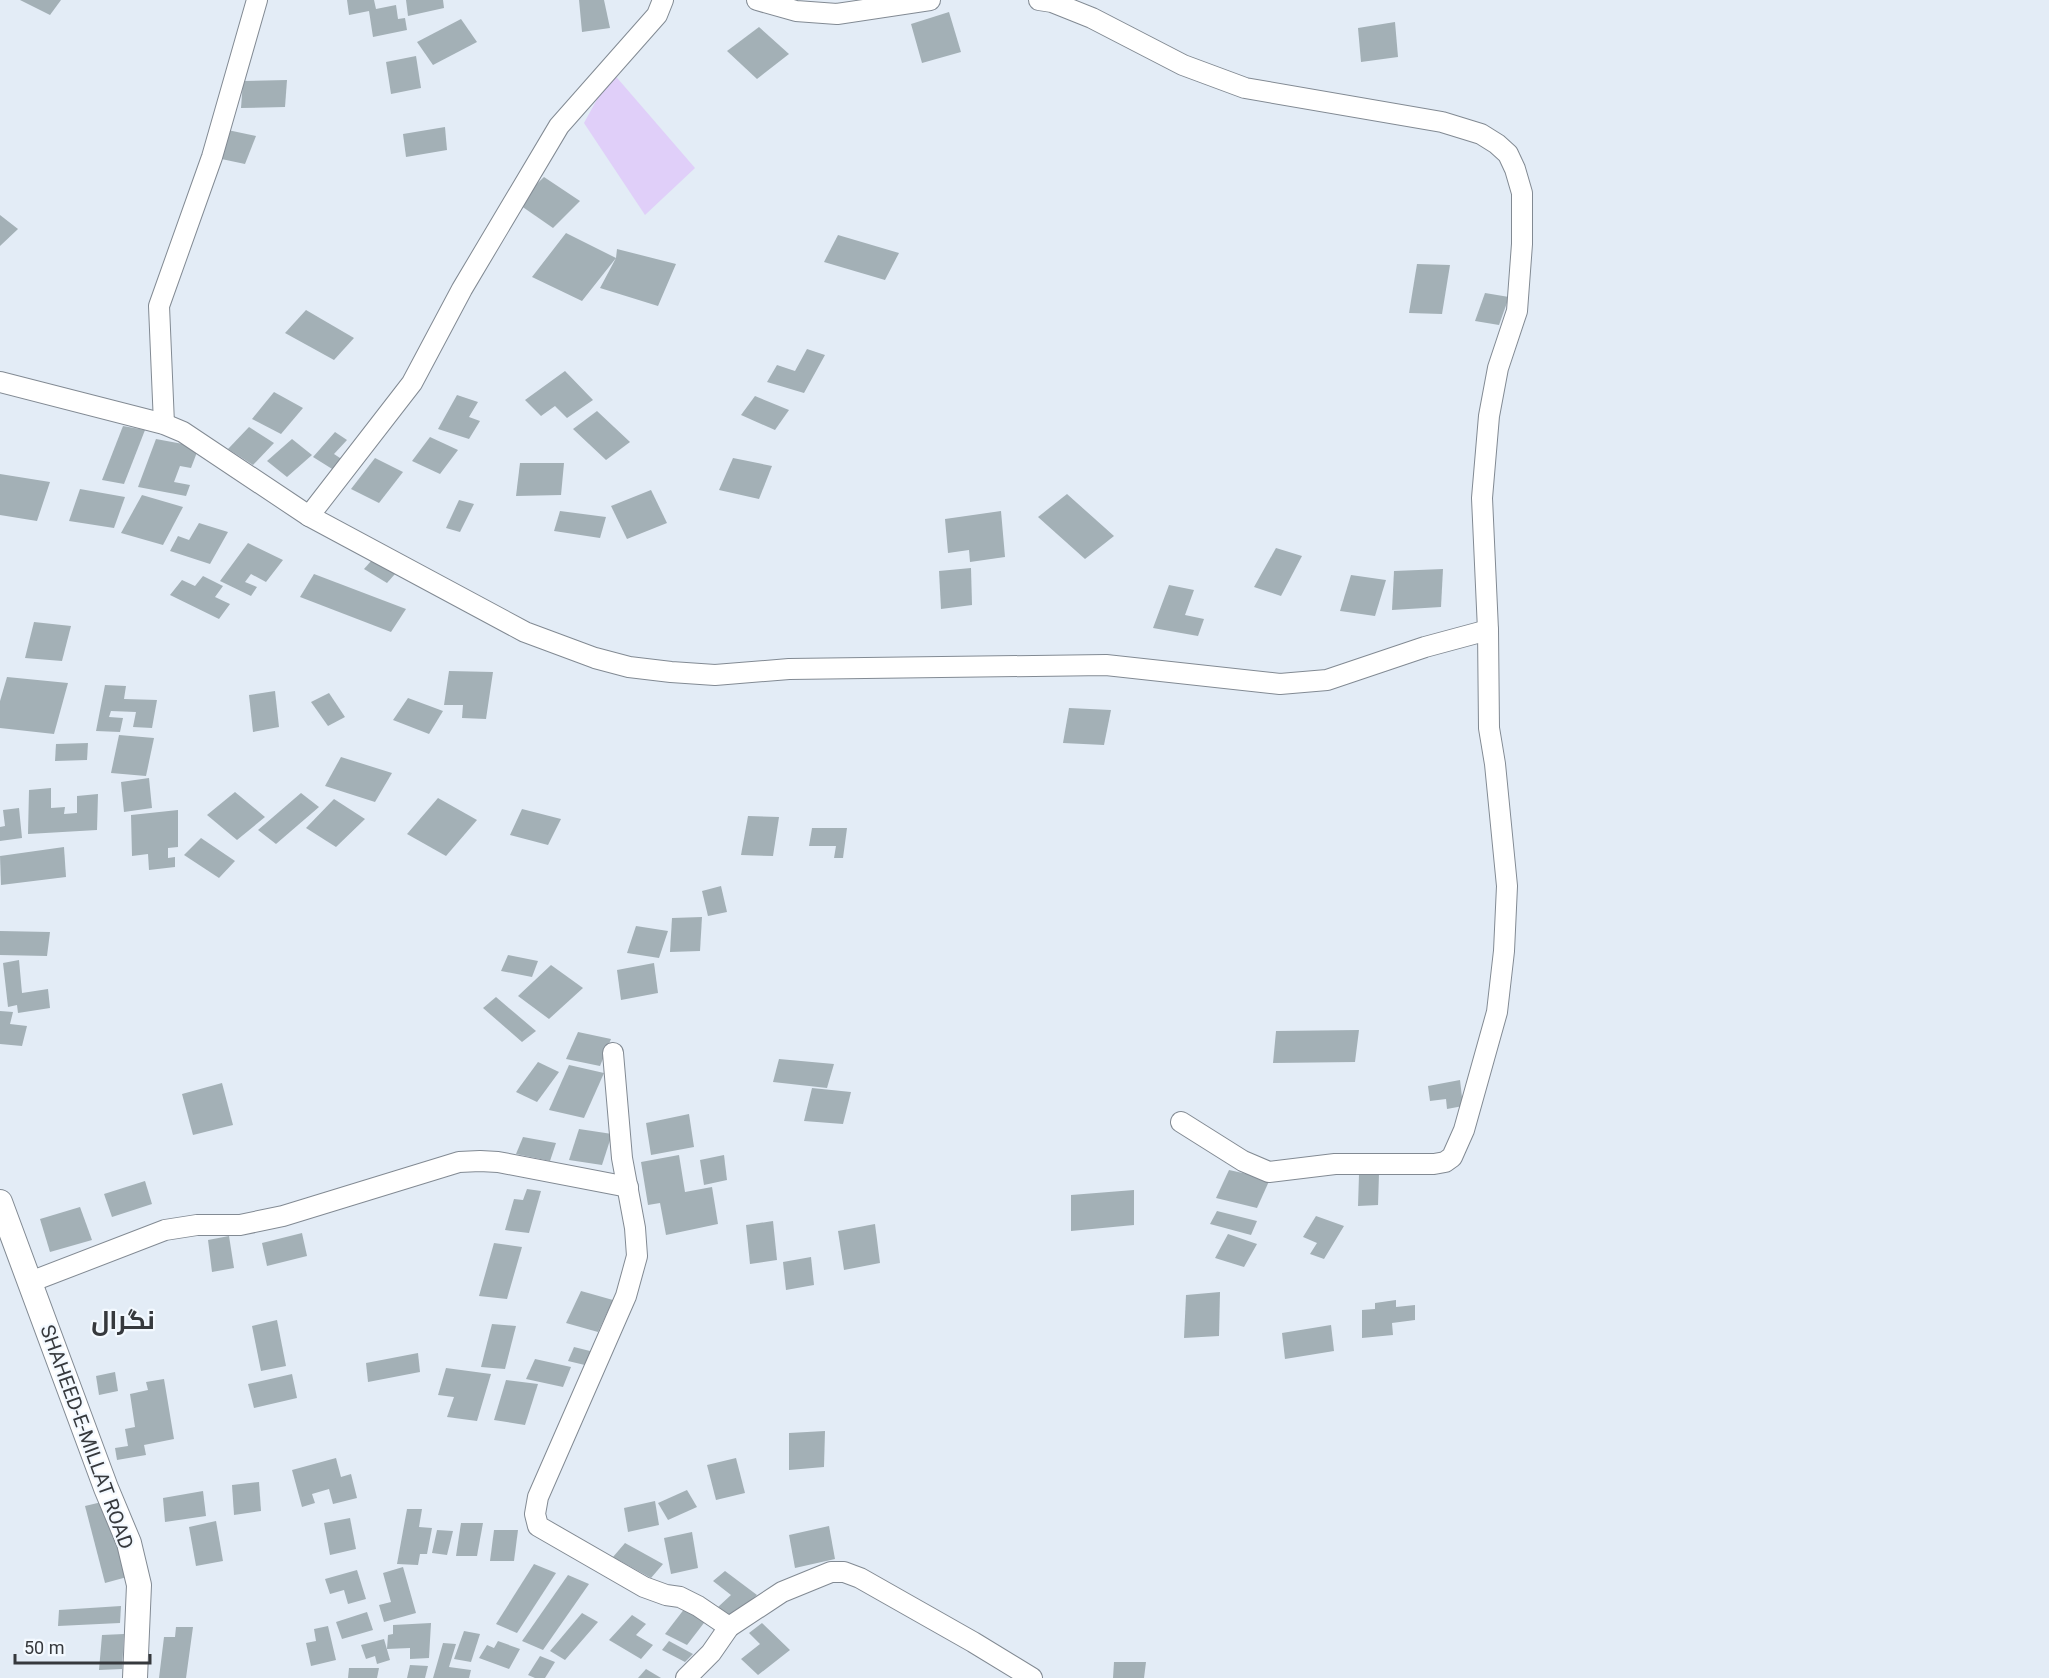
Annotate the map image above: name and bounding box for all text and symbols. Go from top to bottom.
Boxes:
district label: نگرال [91,1305,155,1336]
street label: SHAHEED-E-MILLAT ROAD [35,1322,139,1552]
scale bar [15,1627,150,1665]
text: 50 m [24,1637,64,1658]

